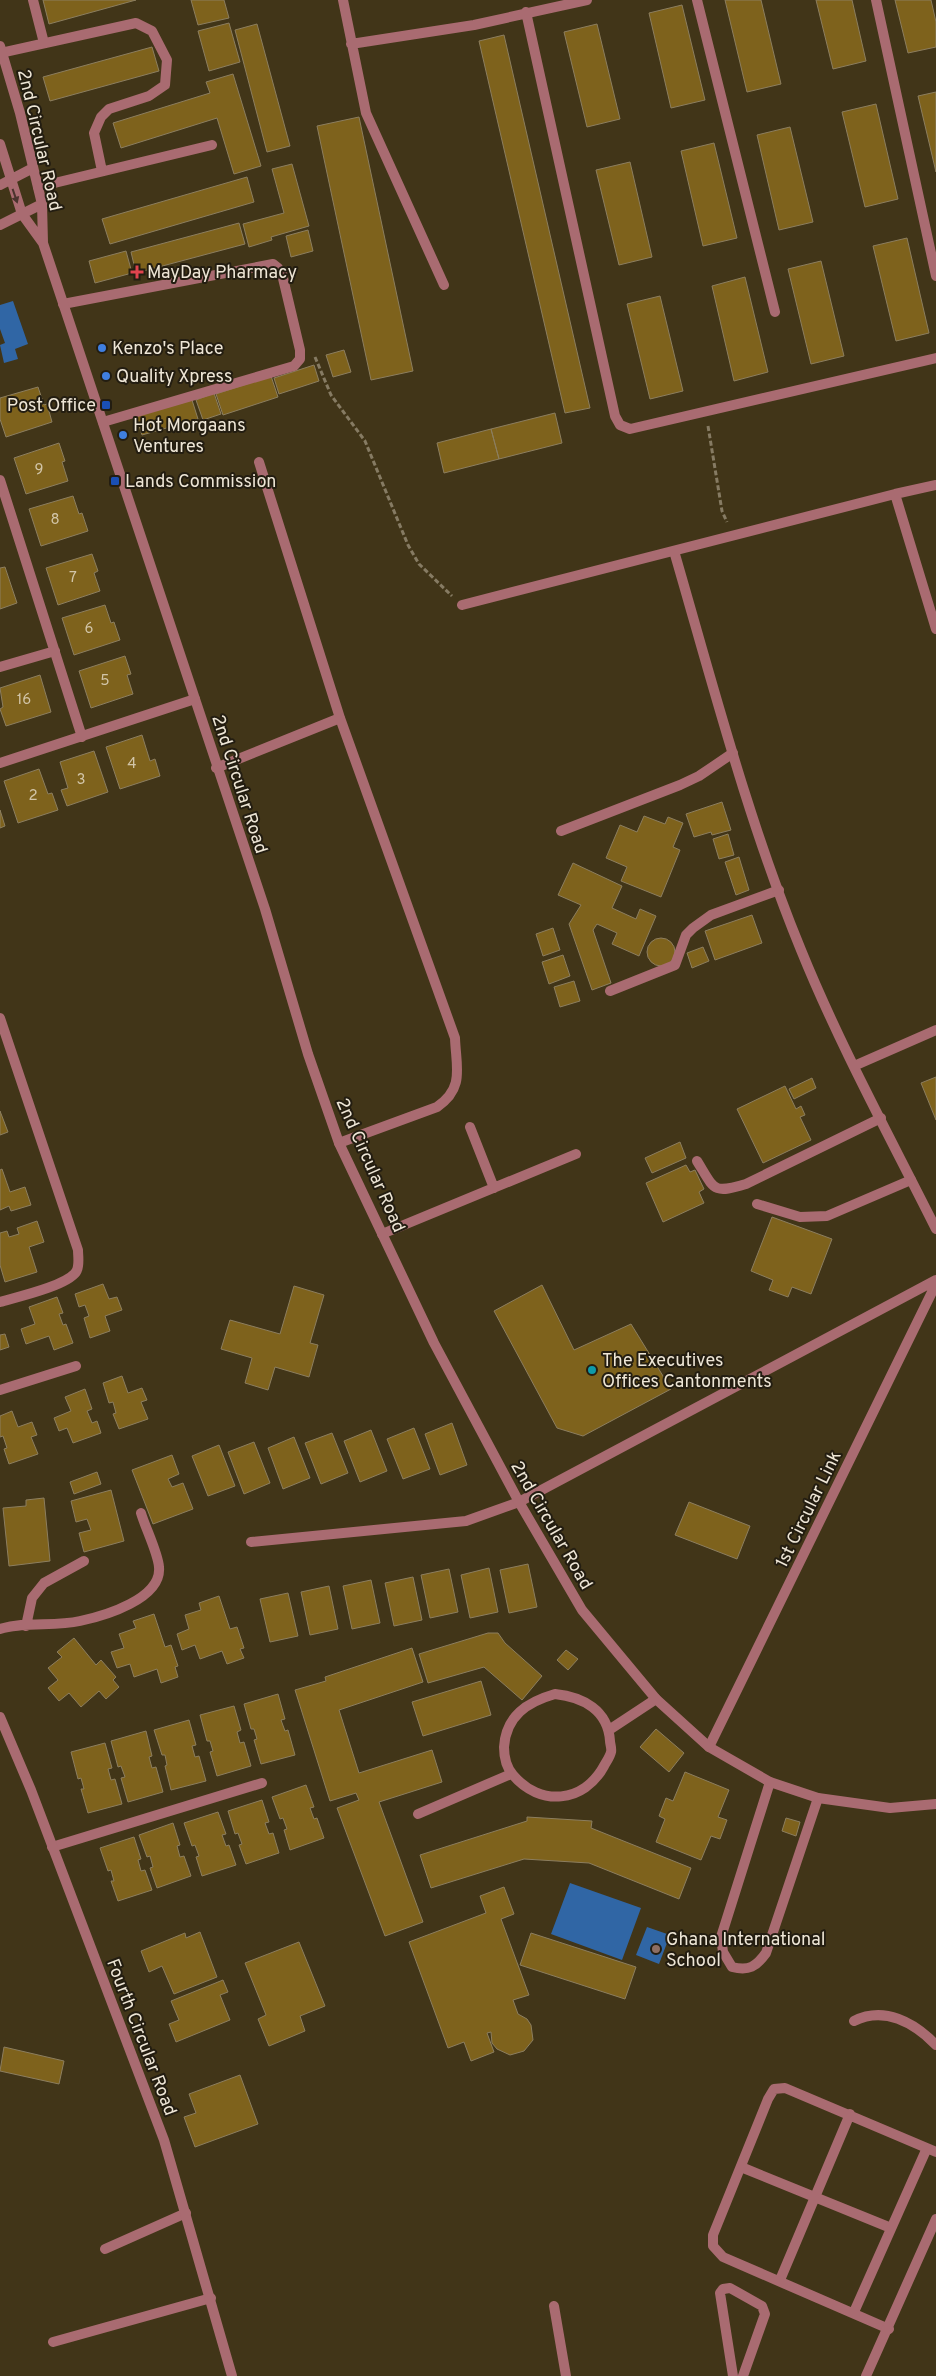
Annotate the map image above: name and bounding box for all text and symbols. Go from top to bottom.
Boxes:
street label: 2nd Circular Road [11,67,66,213]
one-way arrow [11,189,19,204]
place label: MayDay Pharmacy [147,262,297,285]
marker: MayDay Pharmacy [131,266,143,278]
place label: Kenzo's Place [112,338,224,361]
marker: Kenzo's Place [96,342,108,354]
place label: Quality Xpress [116,366,232,389]
marker: Quality Xpress [100,370,112,382]
place label: Post Office [7,395,96,418]
marker: Post Office [100,399,112,411]
place label: Hot Morgaans Ventures [133,415,246,459]
marker: Hot Morgaans Ventures [117,429,129,441]
house number: 9 [35,461,43,480]
place label: Lands Commission [125,471,277,494]
marker: Lands Commission [109,475,121,487]
house number: 8 [50,511,60,530]
house number: 7 [69,569,77,588]
house number: 6 [85,620,94,639]
house number: 5 [100,672,110,691]
house number: 16 [17,691,31,710]
street label: 2nd Circular Road [205,712,272,857]
house number: 4 [127,755,137,774]
house number: 3 [76,771,86,790]
house number: 2 [28,787,38,806]
street label: 2nd Circular Road [330,1095,410,1236]
place label: The Executives Offices Cantonments [602,1350,772,1394]
marker: The Executives Offices Cantonments [586,1364,598,1376]
street label: 1st Circular Link [771,1447,848,1572]
street label: 2nd Circular Road [505,1457,597,1594]
place label: Ghana International School [666,1929,825,1973]
marker: Ghana International School [650,1943,662,1955]
street label: Fourth Circular Road [100,1956,181,2119]

